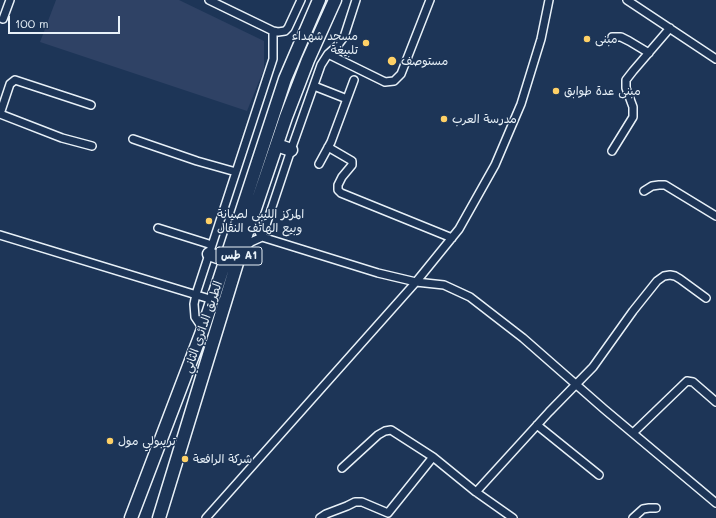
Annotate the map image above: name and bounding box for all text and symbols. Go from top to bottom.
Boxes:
scale bar [10,8,122,34]
text: 100 m [15,15,49,31]
place label: مسجد شهداء تلبيغة [292,29,358,57]
place label: مبنى [595,32,618,46]
marker: مبنى [582,34,592,44]
marker: مسجد شهداء تلبيغة [361,38,371,48]
place label: مستوصف [401,54,448,68]
marker: مستوصف [386,55,398,67]
place label: مبنى عدة طوابق [564,84,641,98]
marker: مبنى عدة طوابق [551,86,561,96]
place label: مدرسة العرب [452,112,517,126]
marker: مدرسة العرب [439,114,449,124]
place label: المركز الليبي لصيانة وبيع الهاتف النقال [217,207,304,235]
marker: المركز الليبي لصيانة وبيع الهاتف النقال [204,216,214,226]
road number: طس A1 [216,247,262,265]
street label: الطريق الدائري الثاني [180,279,226,375]
place label: تريبولي مول [118,434,176,448]
marker: تريبولي مول [105,436,115,446]
place label: شركة الرافعة [193,452,252,466]
marker: شركة الرافعة [180,454,190,464]

